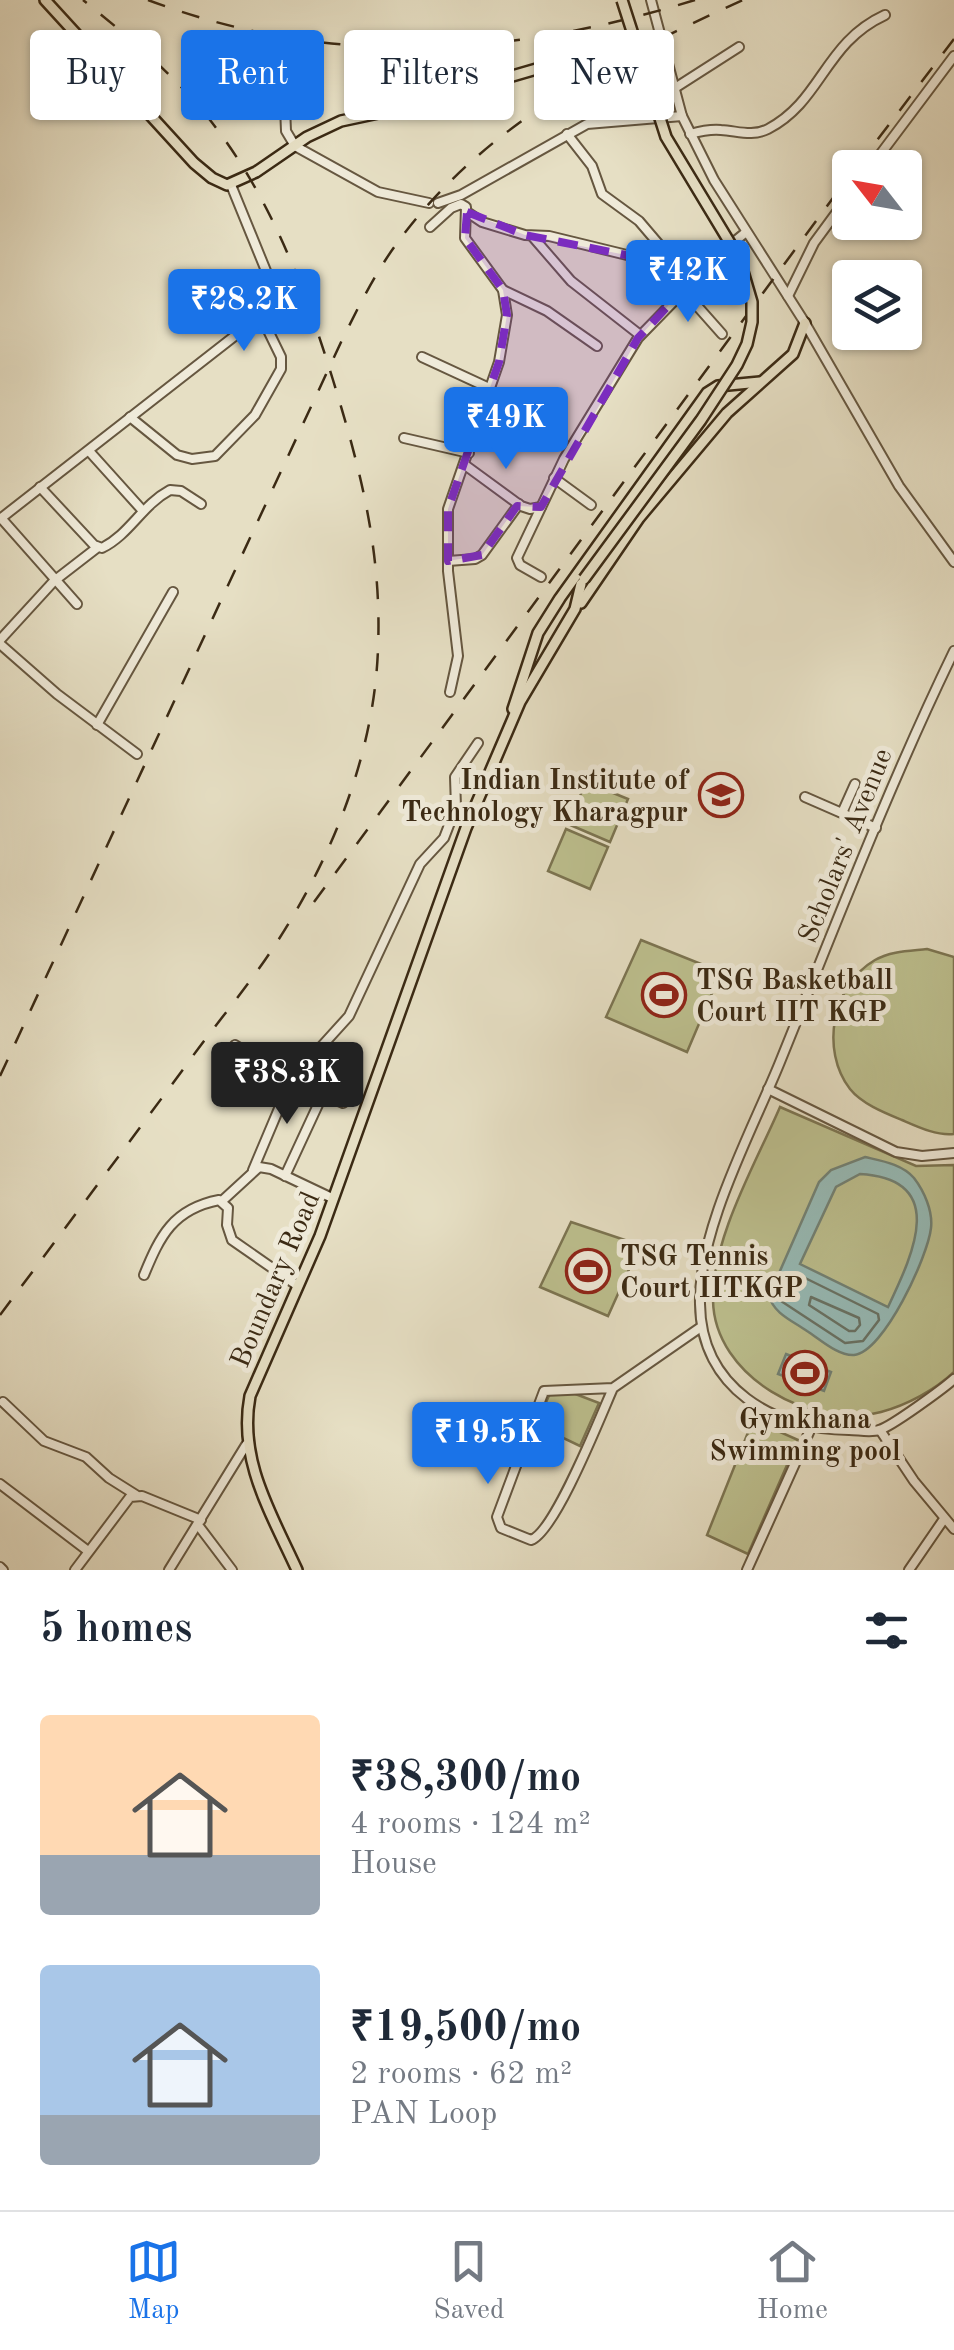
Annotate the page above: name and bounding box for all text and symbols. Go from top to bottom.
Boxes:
chip: Buy [30,30,161,120]
chip: Rent [181,30,324,120]
chip: Filters [344,30,514,120]
chip: New [534,30,674,120]
north arrow [832,150,922,240]
map controls [832,150,922,350]
pin: ₹42K [629,240,747,325]
text: ₹42K [648,256,728,288]
button: layers [832,260,922,350]
pin: ₹28.2K [163,269,325,354]
text: ₹28.2K [190,285,298,317]
pin: ₹49K [447,387,565,472]
text: ₹49K [466,403,546,435]
street label: Scholars' Avenue [795,745,899,947]
place label: Indian Institute of Technology Kharagpur [401,768,690,828]
school or university icon: Indian Institute of Technology Kharagpur [698,772,744,818]
place label: TSG Basketball Court IIT KGP [696,968,893,1028]
sports icon: TSG Basketball Court IIT KGP [641,972,687,1018]
pin: ₹38.3K [206,1042,368,1127]
text: ₹38.3K [233,1058,341,1090]
street label: Boundary Road [227,1188,326,1372]
place label: TSG Tennis Court IITKGP [620,1244,803,1304]
sports icon: TSG Tennis Court IITKGP [565,1248,611,1294]
sports icon: Gymkhana Swimming pool [782,1350,828,1396]
pin: ₹19.5K [407,1402,569,1487]
place label: Gymkhana Swimming pool [709,1407,901,1467]
text: ₹19.5K [434,1418,542,1450]
icon: filters [859,1603,914,1658]
text: 5 homes [40,1609,192,1651]
icon: home [120,1755,240,1875]
text: ₹38,300/mo [350,1758,581,1800]
text: 4 rooms · 124 m² [350,1809,591,1841]
text: House [350,1849,437,1881]
icon: home [120,2005,240,2125]
text: ₹19,500/mo [350,2008,581,2050]
text: 2 rooms · 62 m² [350,2059,572,2091]
text: PAN Loop [350,2099,497,2131]
tab: Map [126,2234,181,2329]
tab: Saved [433,2234,505,2329]
tab: Home [757,2234,828,2329]

